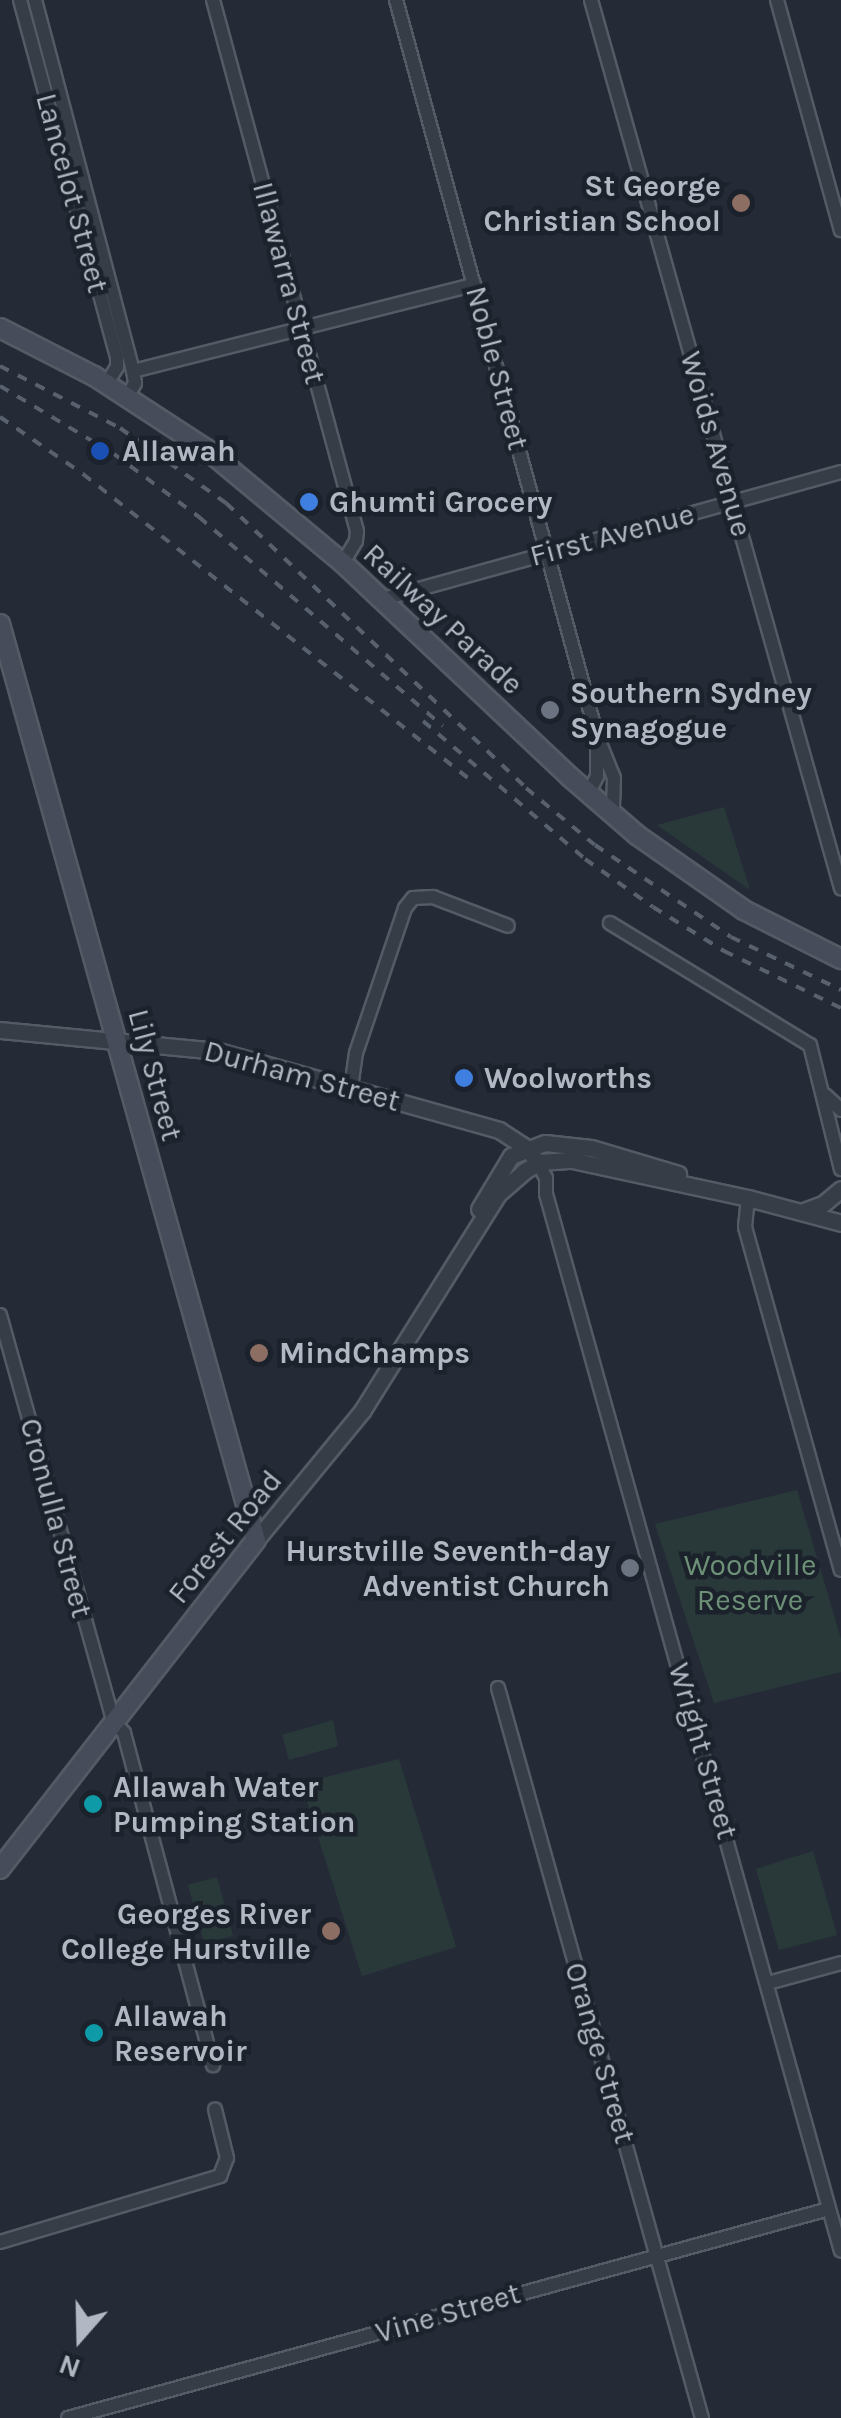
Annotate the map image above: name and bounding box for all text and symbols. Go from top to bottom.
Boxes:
street label: Lancelot Street [28,89,116,297]
place label: St George Christian School [484,168,721,238]
street label: Illawarra Street [245,178,333,388]
marker: St George Christian School [730,192,752,214]
street label: Noble Street [458,282,536,454]
street label: Woids Avenue [672,347,760,541]
place label: Allawah [122,433,236,469]
marker: Allawah [87,438,113,464]
place label: Ghumti Grocery [329,484,552,520]
marker: Ghumti Grocery [298,491,320,513]
street label: First Avenue [526,496,698,574]
street label: Railway Parade [356,536,530,702]
place label: Southern Sydney Synagogue [570,675,812,746]
marker: Southern Sydney Synagogue [539,699,561,721]
street label: Lily Street [120,1005,190,1145]
street label: Durham Street [200,1033,404,1119]
place label: Woolworths [484,1060,652,1096]
marker: Woolworths [453,1067,475,1089]
place label: MindChamps [279,1335,470,1371]
marker: MindChamps [248,1342,270,1364]
street label: Cronulla Street [12,1414,100,1622]
street label: Forest Road [160,1463,290,1611]
place label: Hurstville Seventh-day Adventist Church [285,1533,610,1604]
park label: Woodville Reserve [684,1547,816,1618]
marker: Hurstville Seventh-day Adventist Church [619,1557,641,1579]
street label: Wright Street [661,1659,745,1843]
place label: Allawah Water Pumping Station [113,1769,355,1840]
marker: Allawah Water Pumping Station [82,1793,104,1815]
place label: Georges River College Hurstville [61,1896,311,1966]
marker: Georges River College Hurstville [320,1920,342,1942]
street label: Orange Street [557,1958,643,2148]
place label: Allawah Reservoir [114,1998,247,2068]
marker: Allawah Reservoir [83,2022,105,2044]
street label: Vine Street [372,2275,524,2351]
north arrow [30,2288,130,2388]
text: N [54,2348,85,2386]

